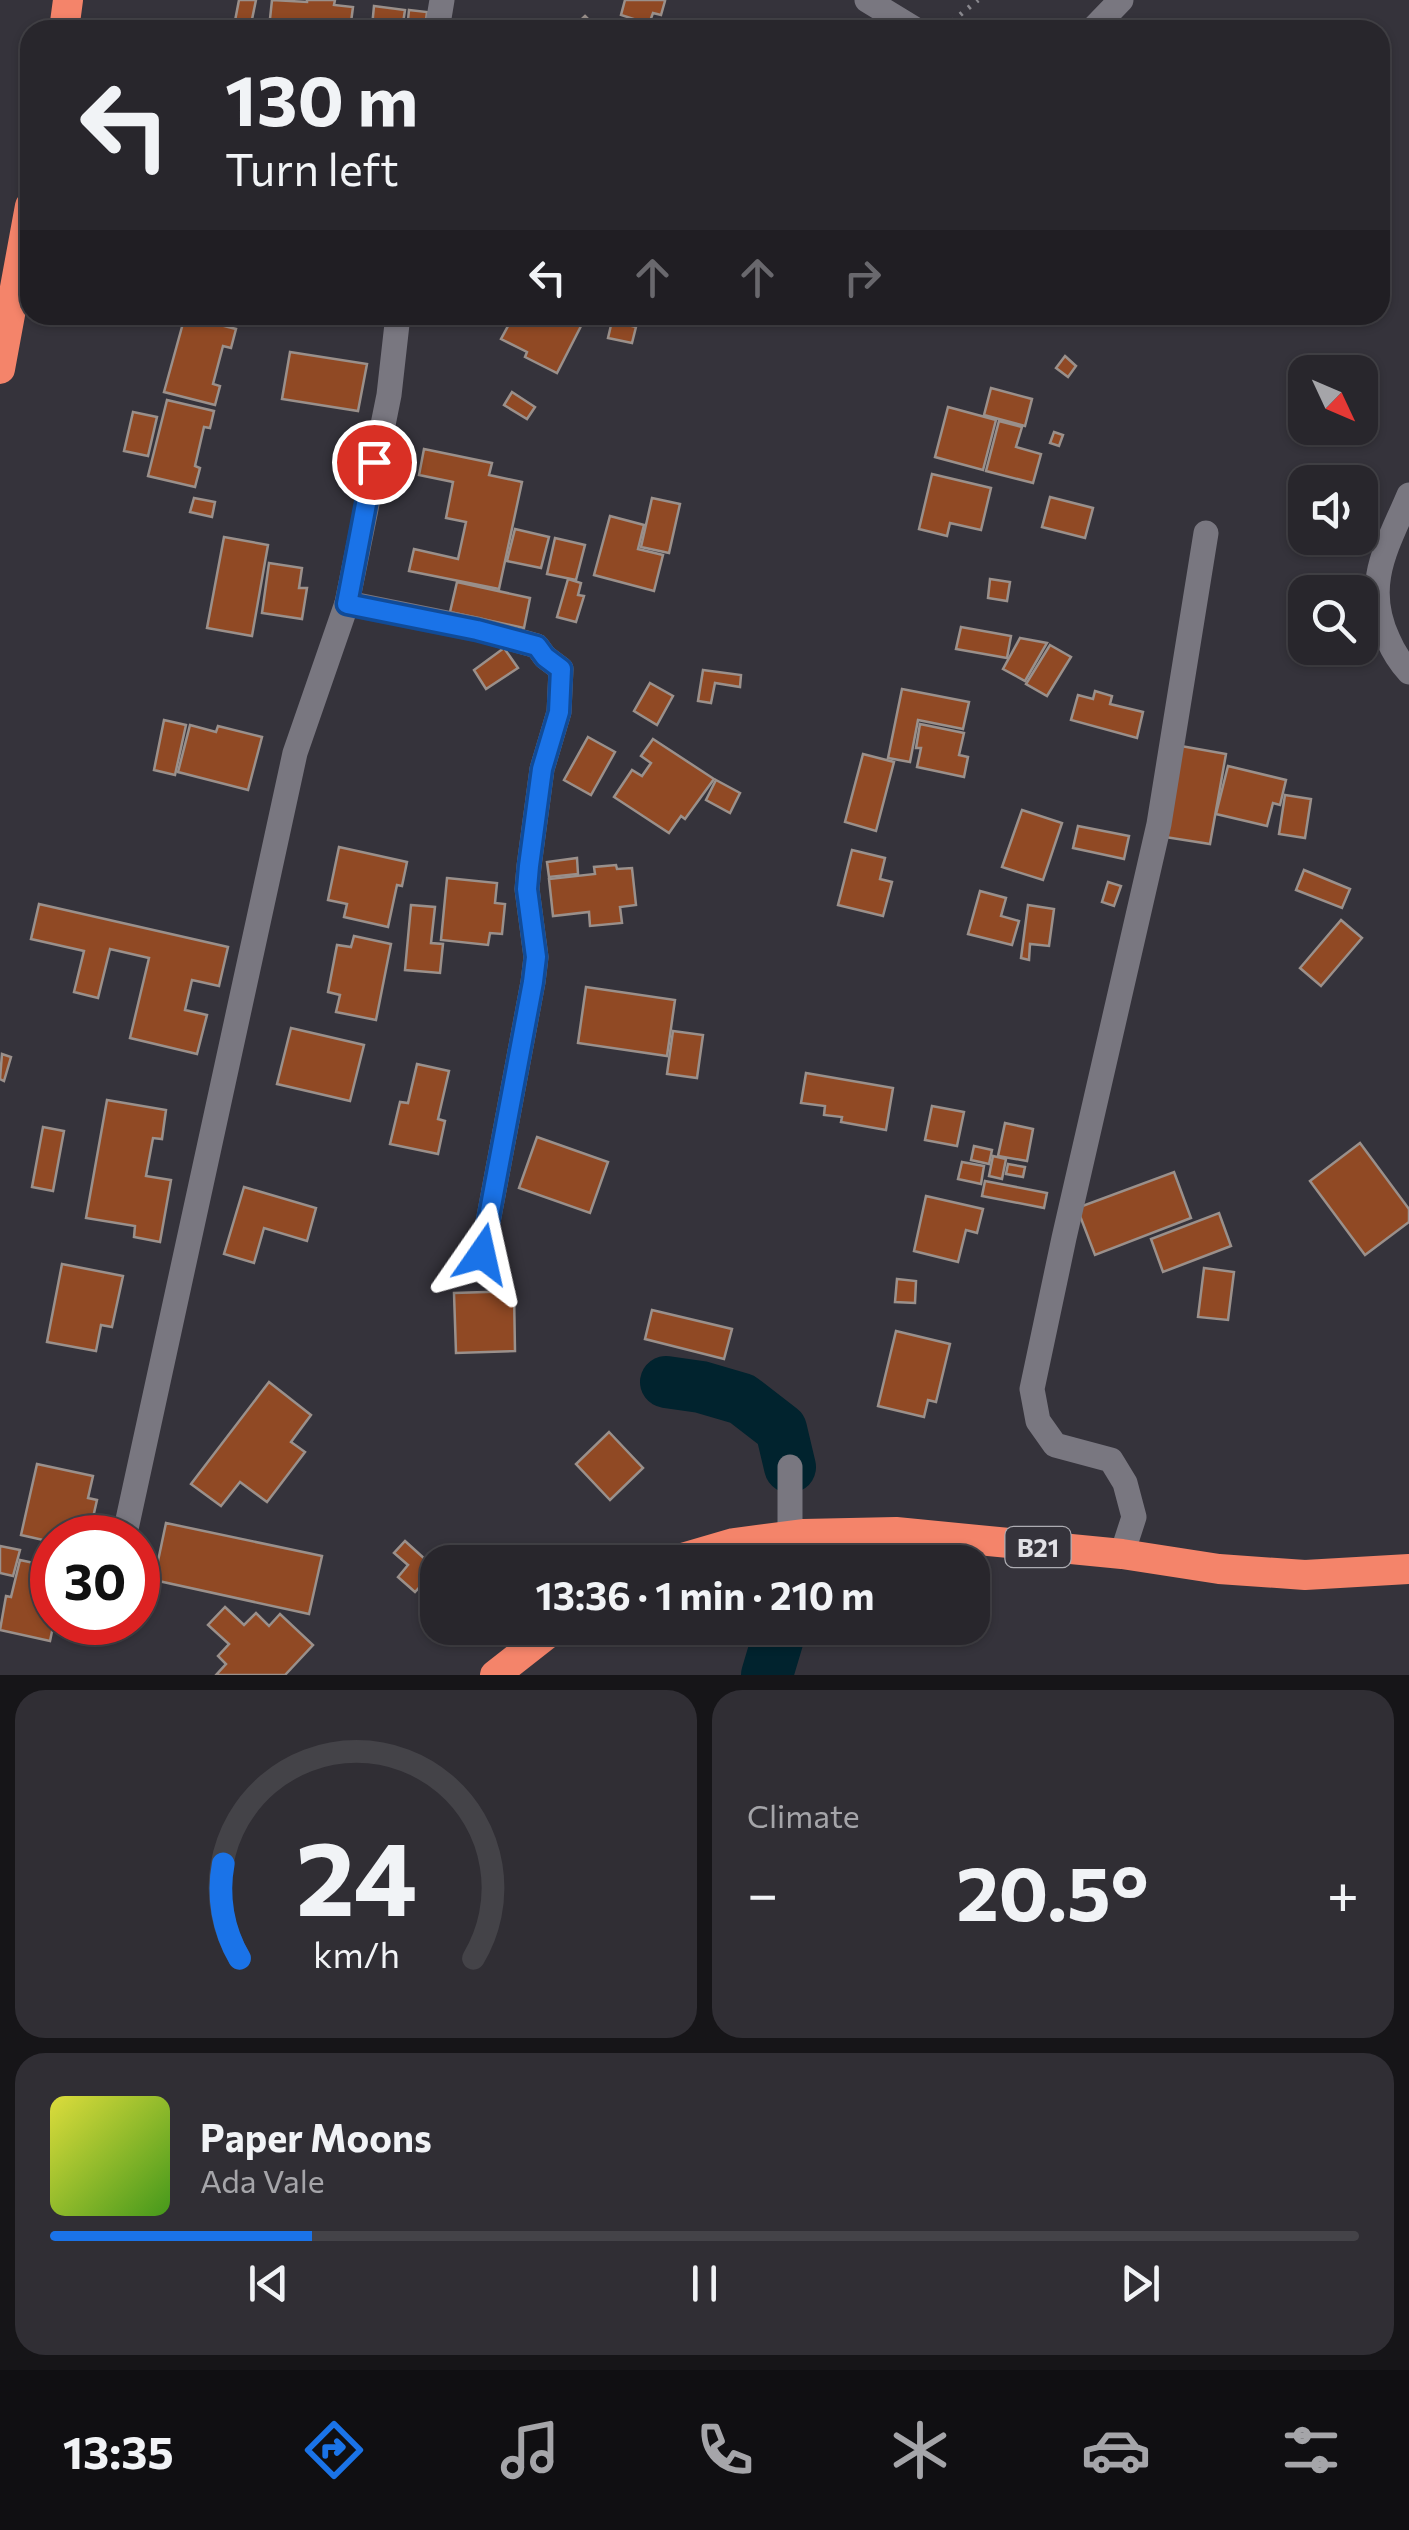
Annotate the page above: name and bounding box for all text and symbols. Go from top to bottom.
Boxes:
text: 130 m [225,55,418,140]
icon: left [60,60,190,190]
text: Turn left [225,140,399,195]
icon: left [520,250,575,305]
icon: ahead [625,250,680,305]
icon: ahead [730,250,785,305]
icon: right [835,250,890,305]
north arrow [1288,355,1378,445]
map controls [1288,355,1378,665]
pin [332,420,417,505]
icon: arrive [347,435,402,490]
button: sound [1288,465,1378,555]
button: search [1288,575,1378,665]
position arrow [430,1202,534,1306]
speed limit sign: 30 [30,1515,160,1645]
road number: B21 [1006,1527,1070,1567]
text: 13:36 · 1 min · 210 m [536,1571,874,1618]
text: Climate [747,1795,860,1835]
text: 24 [295,1810,417,1937]
text: 20.5° [956,1845,1149,1936]
text: − [747,1858,778,1925]
text: + [1327,1858,1359,1925]
text: km/h [313,1932,399,1975]
text: Paper Moons [200,2113,432,2160]
text: Ada Vale [200,2160,325,2200]
icon: previous [241,2256,296,2311]
icon: pause [677,2256,732,2311]
icon: next [1113,2256,1168,2311]
icon: directions [299,2415,369,2485]
icon: music [495,2415,565,2485]
icon: phone [690,2415,760,2485]
icon: climate [885,2415,955,2485]
icon: car [1081,2415,1151,2485]
icon: filters [1276,2415,1346,2485]
text: 13:35 [63,2423,174,2478]

